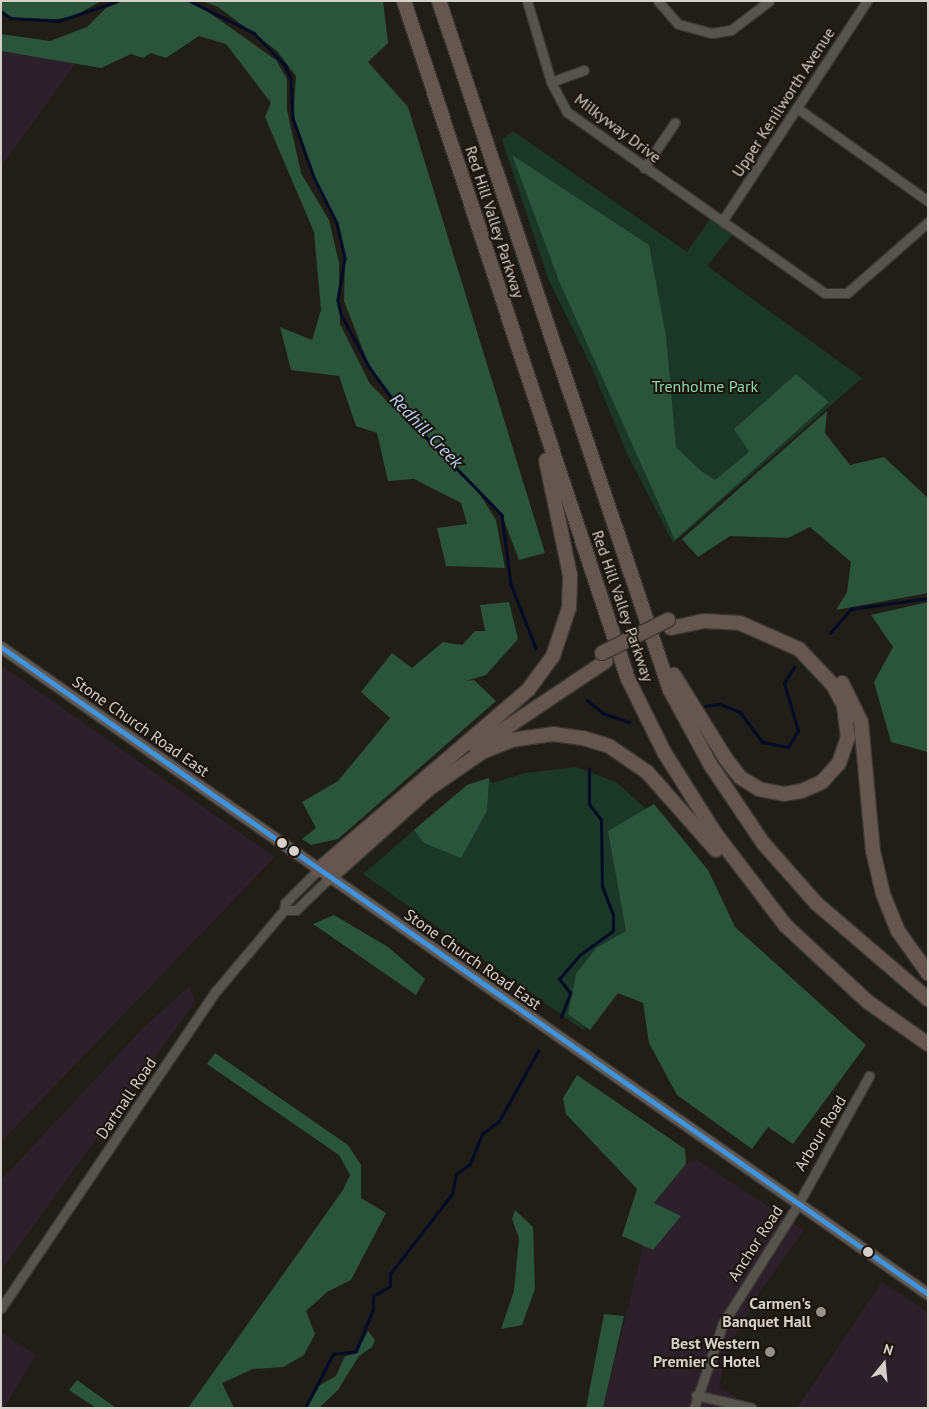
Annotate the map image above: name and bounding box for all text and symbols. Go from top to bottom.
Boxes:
street label: Upper Kenilworth Avenue [727,23,839,181]
street label: Milkyway Drive [571,89,665,167]
street label: Red Hill Valley Parkway [461,143,529,301]
park label: Trenholme Park [652,376,758,396]
water label: Redhill Creek [385,389,467,473]
street label: Red Hill Valley Parkway [588,527,658,685]
street label: Stone Church Road East [69,672,213,780]
unlabelled marker [277,838,287,848]
unlabelled marker [289,846,299,856]
street label: Stone Church Road East [401,905,545,1013]
street label: Dartnall Road [92,1054,160,1142]
street label: Arbour Road [790,1092,850,1174]
street label: Anchor Road [723,1202,787,1284]
unlabelled marker [863,1247,873,1257]
place label: Carmen's Banquet Hall [722,1293,811,1331]
marker: Carmen's Banquet Hall [815,1306,827,1318]
place label: Best Western Premier C Hotel [652,1333,760,1371]
north arrow [859,1339,909,1389]
text: N [881,1340,895,1360]
marker: Best Western Premier C Hotel [764,1346,776,1358]

